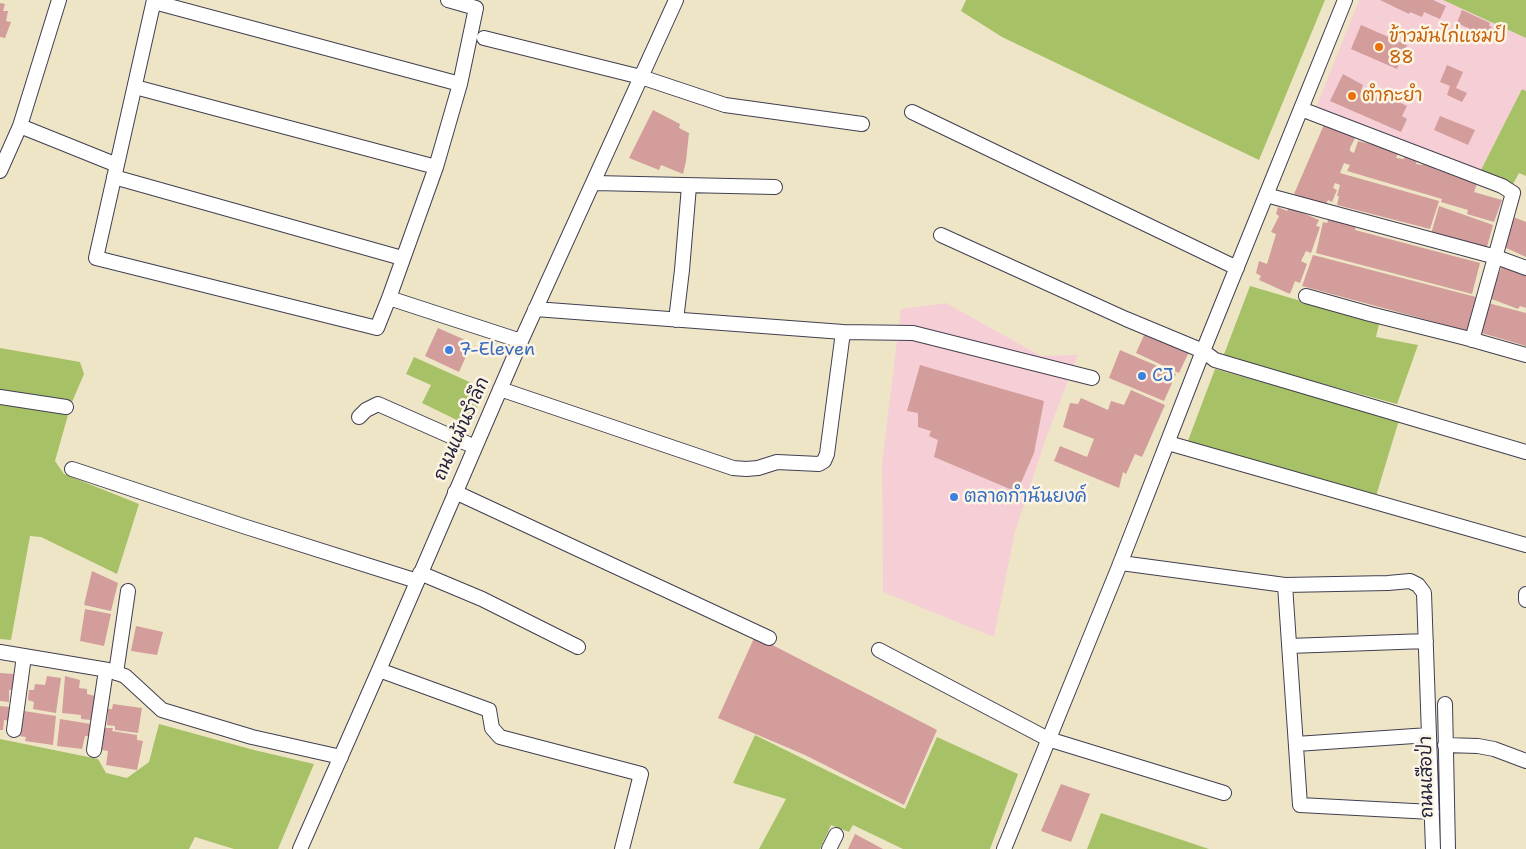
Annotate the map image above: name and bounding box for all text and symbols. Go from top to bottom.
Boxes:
place label: ข้าวมันไก่แชมป์ 88 [1389,26,1506,68]
marker: ข้าวมันไก่แชมป์ 88 [1373,41,1385,53]
place label: ตำกะยำ [1362,85,1422,107]
marker: ตำกะยำ [1346,90,1358,102]
place label: 7-Eleven [459,339,535,361]
marker: 7-Eleven [443,344,455,356]
place label: CJ [1152,365,1174,387]
marker: CJ [1136,370,1148,382]
street label: ถนนแม้นรำลึก [430,374,494,484]
place label: ตลาดกำนันยงค์ [964,486,1087,508]
marker: ตลาดกำนันยงค์ [948,491,960,503]
street label: ถนนเสือป่า [1415,736,1439,818]

